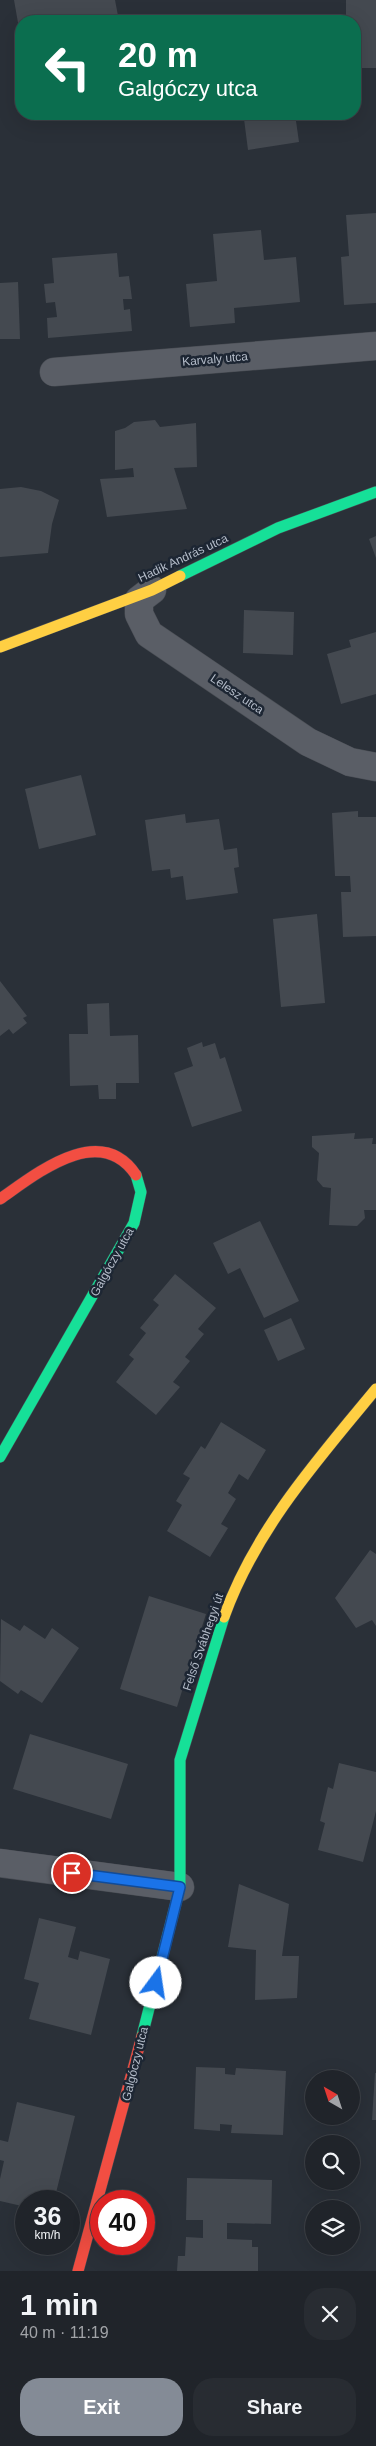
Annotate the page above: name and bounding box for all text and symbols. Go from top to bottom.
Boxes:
icon: left [35,35,100,100]
text: 20 m [118,35,198,74]
text: Galgóczy utca [118,76,257,101]
street label: Karvaly utca [181,349,249,369]
street label: Hadik András utca [136,531,230,585]
street label: Lelesz utca [208,671,266,717]
street label: Galgóczy utca [87,1225,137,1299]
street label: Felső Svábhegyi út [180,1591,226,1693]
pin [51,1852,93,1894]
icon: arrive [58,1859,86,1887]
position arrow [129,1956,181,2008]
street label: Galgóczy utca [119,2025,151,2103]
north arrow [305,2070,360,2125]
map controls [305,2070,360,2255]
button: search [305,2135,360,2190]
speed limit sign: 40 [90,2190,155,2255]
button: layers [305,2200,360,2255]
text: 36 [34,2202,61,2230]
text: km/h [34,2228,61,2242]
text: 1 min [20,2288,98,2321]
button: close [304,2288,356,2340]
text: 40 m · 11:19 [20,2324,109,2341]
button: Exit [20,2378,183,2436]
button: Share [193,2378,356,2436]

